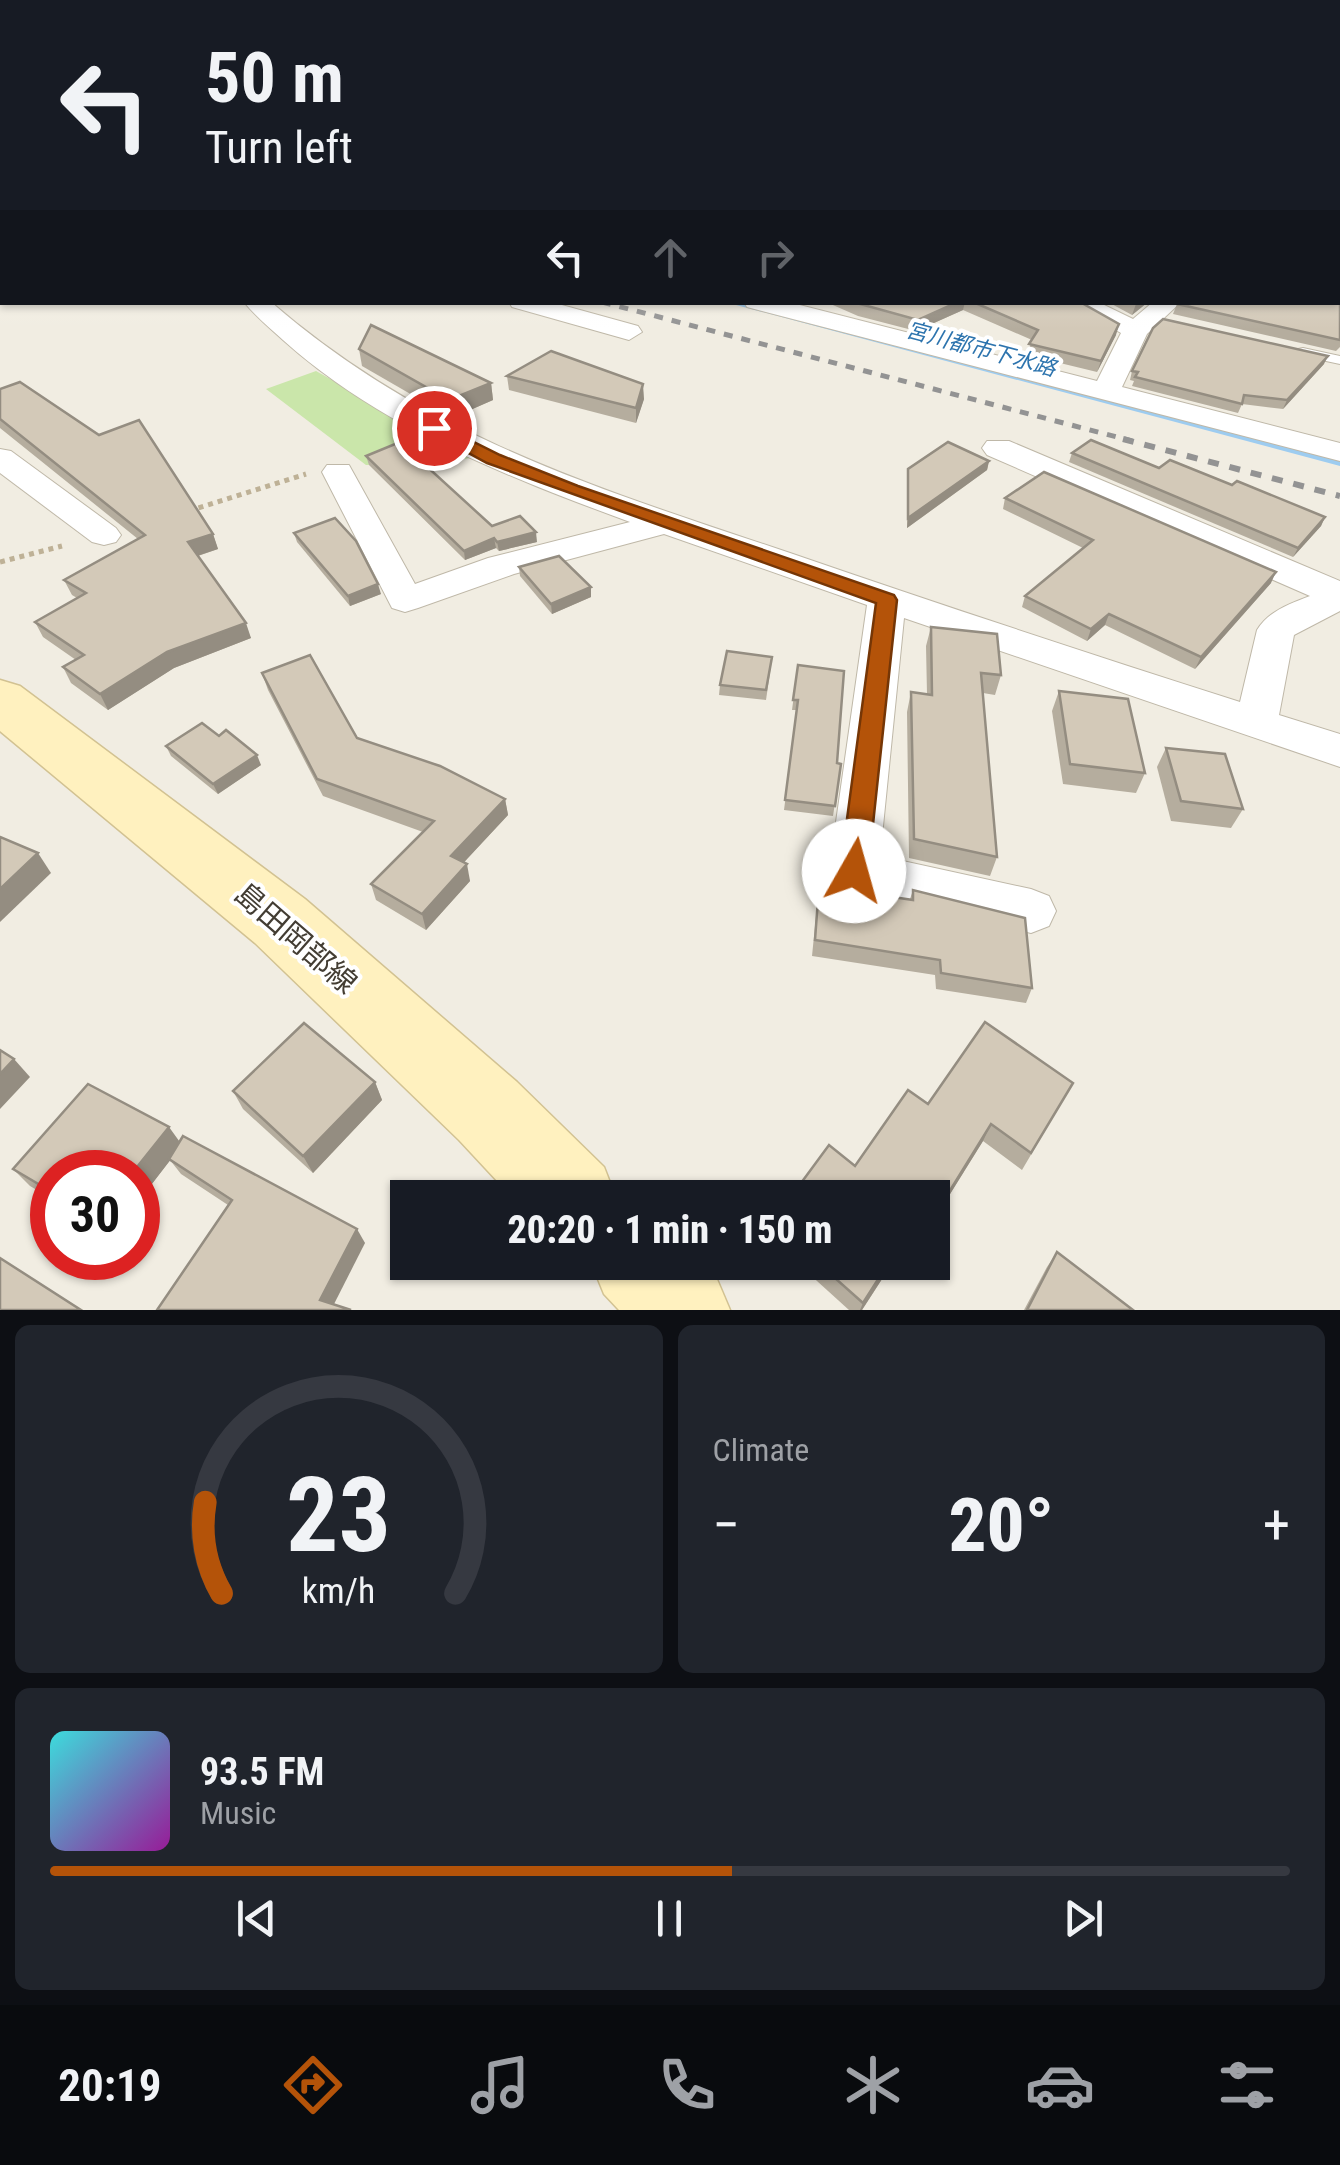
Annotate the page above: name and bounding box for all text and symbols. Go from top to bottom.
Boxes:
text: 50 m [205,37,344,119]
icon: left [40,40,170,170]
text: Turn left [205,121,353,174]
icon: left [538,230,593,285]
icon: ahead [643,230,698,285]
icon: right [748,230,803,285]
water label: 宮川都市下水路 [903,317,1061,382]
pin [392,386,477,471]
icon: arrive [407,401,462,456]
position arrow [802,819,906,923]
street label: 島田岡部線 [228,876,364,1000]
speed limit sign: 30 [30,1150,160,1280]
text: 20:20 · 1 min · 150 m [508,1208,832,1252]
text: Climate [713,1431,809,1469]
text: 23 [286,1455,391,1576]
text: 20° [948,1481,1054,1569]
text: − [713,1493,740,1557]
text: + [1263,1493,1290,1557]
text: km/h [302,1570,376,1612]
text: 93.5 FM [200,1750,324,1794]
text: Music [200,1794,276,1832]
icon: previous [229,1891,284,1946]
icon: pause [642,1891,697,1946]
icon: next [1056,1891,1111,1946]
icon: directions [278,2050,348,2120]
icon: music [465,2050,535,2120]
icon: phone [652,2050,722,2120]
icon: climate [838,2050,908,2120]
icon: car [1025,2050,1095,2120]
icon: filters [1212,2050,1282,2120]
text: 20:19 [58,2059,162,2112]

